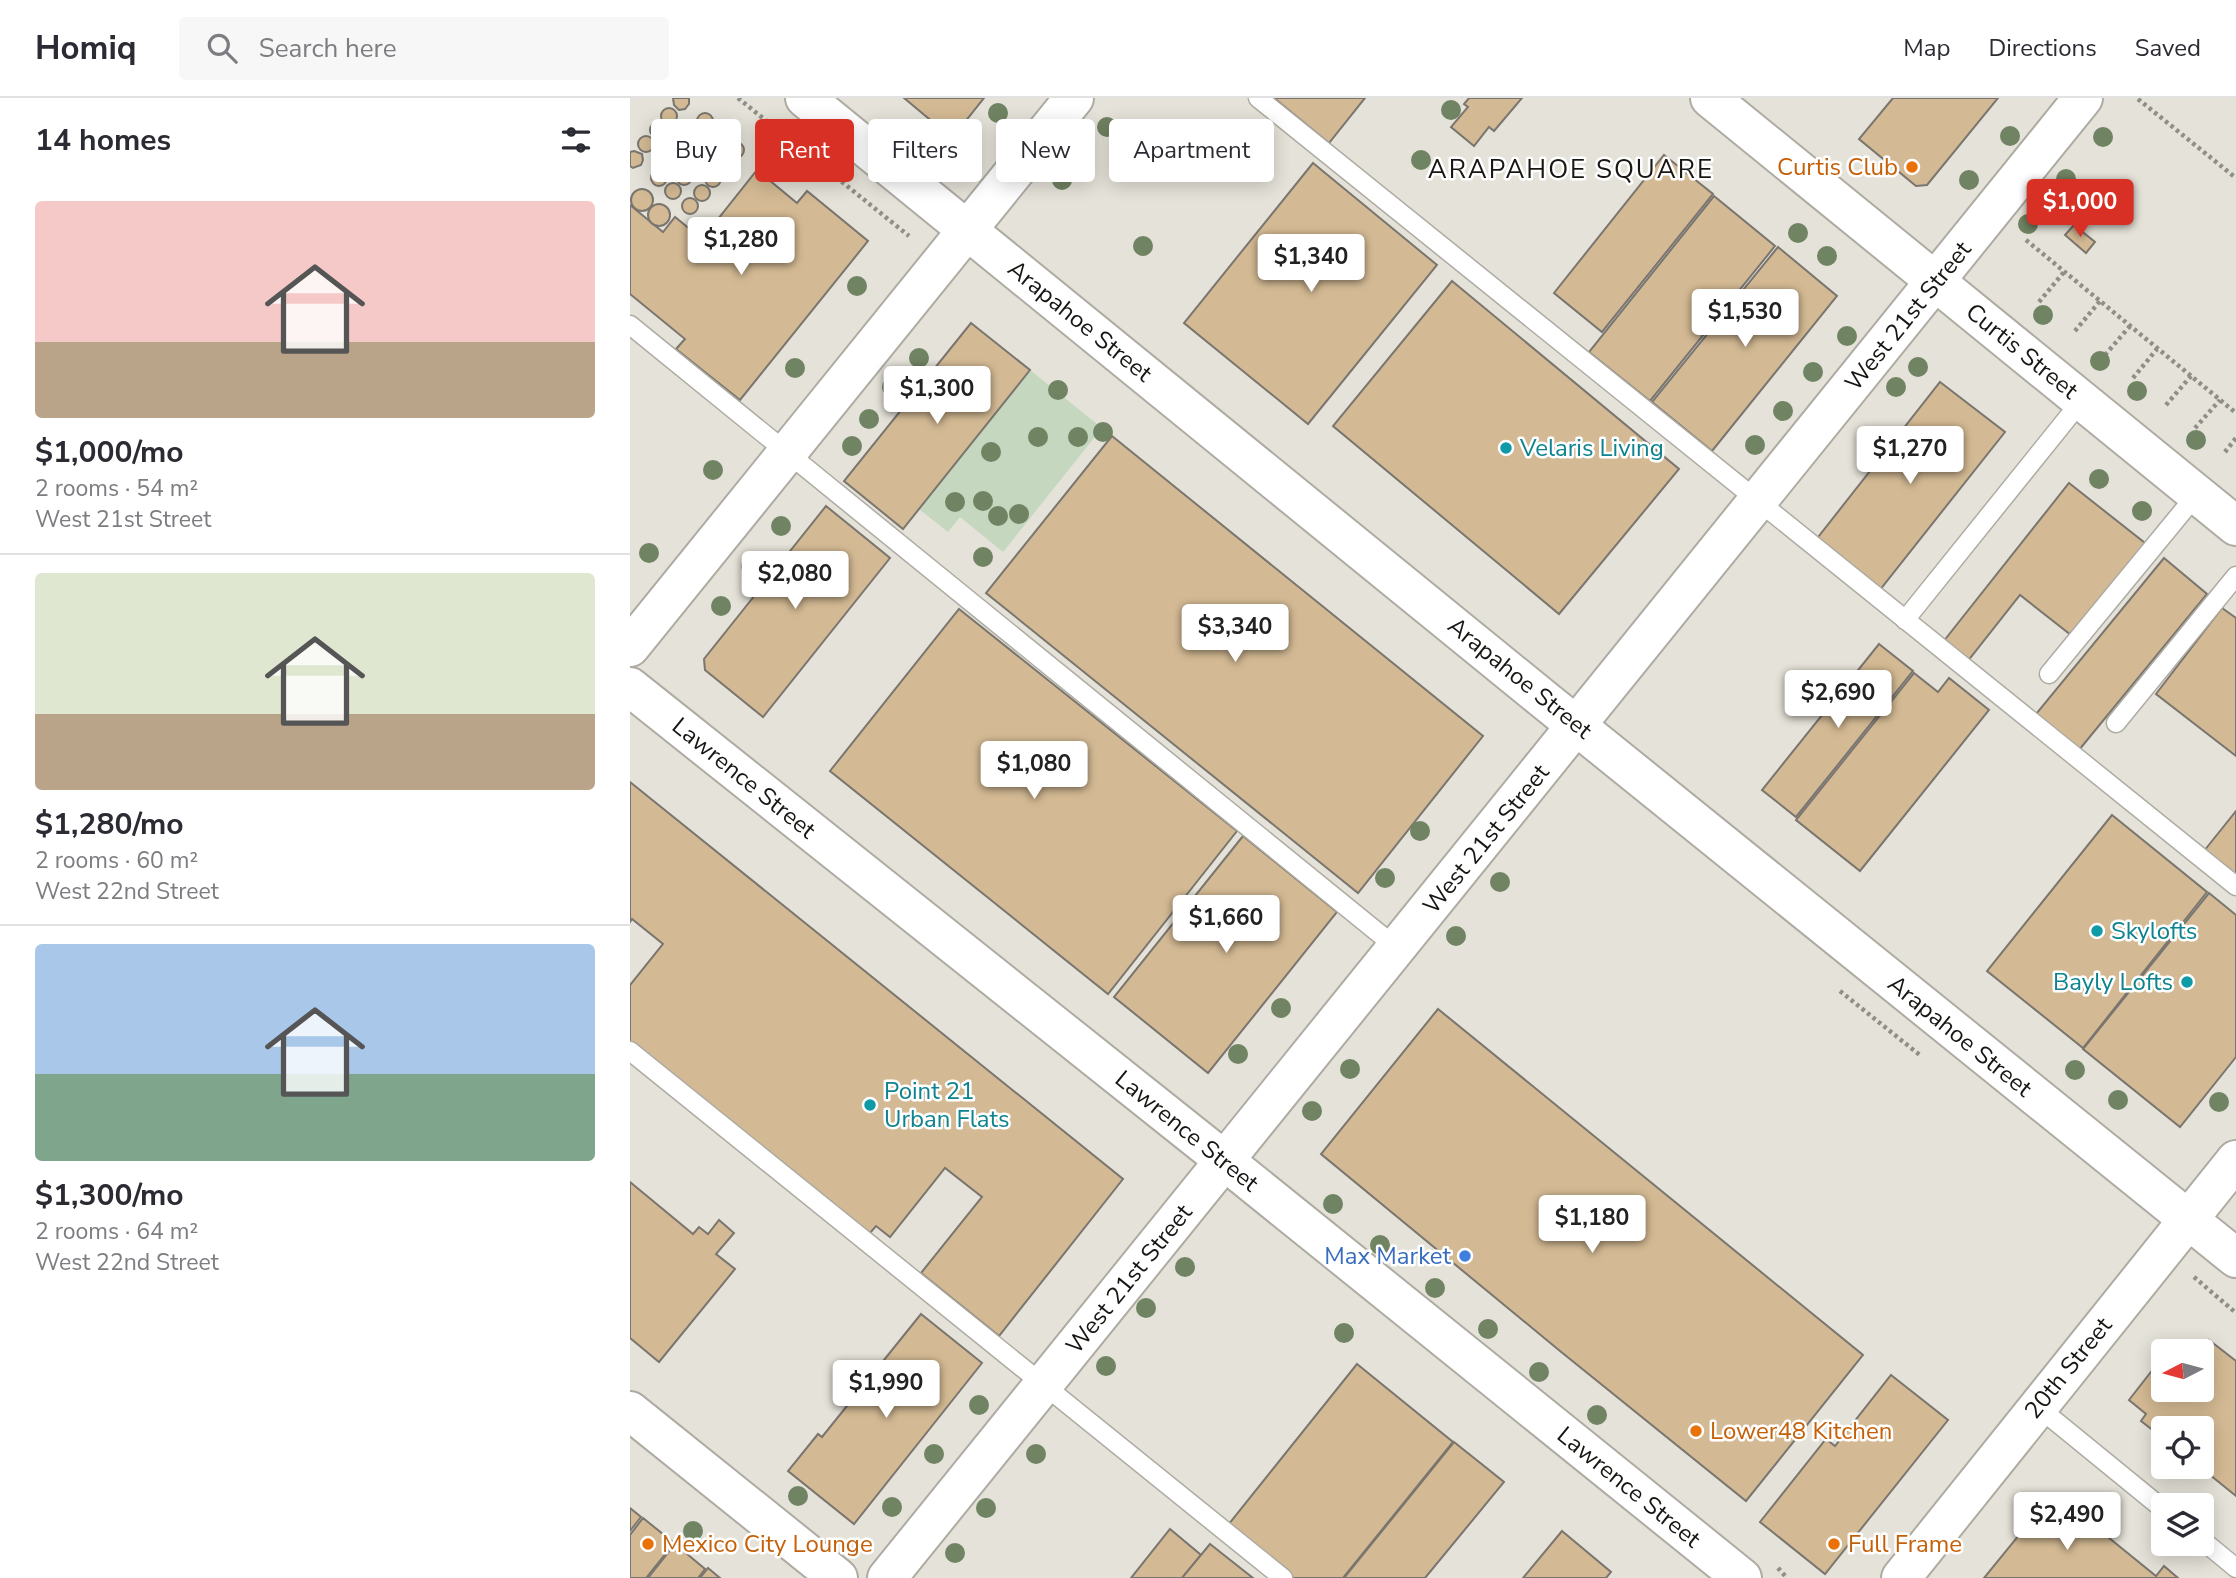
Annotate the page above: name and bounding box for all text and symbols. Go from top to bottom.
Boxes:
search box [179,17,669,80]
text: Homiq [35,26,137,71]
icon: search [203,29,241,67]
text: Search here [259,31,397,66]
text: Map [1903,32,1950,64]
text: Directions [1988,32,2097,64]
text: Saved [2135,32,2201,64]
chip: Buy [651,119,741,182]
chip: Rent [755,119,854,182]
chip: Filters [868,119,982,182]
chip: New [996,119,1095,182]
chip: Apartment [1109,119,1274,182]
text: 14 homes [35,120,171,161]
icon: filters [557,121,595,159]
place label: Curtis Club [1777,151,1898,183]
district label: ARAPAHOE SQUARE [1428,152,1714,187]
marker: Curtis Club [1904,159,1920,175]
pin: $1,000 [2023,180,2137,239]
text: $1,000 [2043,186,2117,217]
pin: $1,280 [684,218,798,277]
text: $1,280 [704,224,778,255]
pin: $1,340 [1254,234,1368,294]
street label: West 21st Street [1838,234,1979,398]
text: $1,340 [1274,241,1348,272]
icon: home [252,246,378,372]
street label: Arapahoe Street [1001,253,1159,389]
pin: $1,530 [1688,289,1802,349]
text: $1,530 [1708,296,1782,327]
street label: Curtis Street [1959,296,2085,407]
pin: $1,300 [880,366,994,426]
text: $1,300 [900,373,974,404]
pin: $1,270 [1853,426,1967,486]
text: $1,000/mo [35,432,184,473]
place label: Velaris Living [1519,432,1664,464]
text: $1,270 [1873,433,1947,464]
marker: Velaris Living [1498,440,1514,456]
text: 2 rooms · 54 m² [35,473,198,504]
text: West 21st Street [35,504,211,535]
pin: $2,080 [738,552,852,611]
text: $2,080 [758,558,832,589]
pin: $3,340 [1178,604,1292,664]
street label: Arapahoe Street [1441,610,1599,746]
text: $3,340 [1198,611,1272,642]
icon: home [252,618,378,744]
pin: $2,690 [1781,670,1895,730]
text: $2,690 [1801,677,1875,708]
street label: Lawrence Street [666,710,823,846]
pin: $1,080 [977,742,1091,801]
text: $1,080 [997,748,1071,779]
street label: West 21st Street [1416,757,1557,921]
text: $1,280/mo [35,804,184,845]
text: 2 rooms · 60 m² [35,845,198,876]
text: West 22nd Street [35,876,219,907]
pin: $1,660 [1169,896,1283,955]
text: $1,660 [1189,902,1263,933]
place label: Skylofts [2111,915,2197,947]
marker: Skylofts [2089,923,2105,939]
place label: Bayly Lofts [2053,966,2173,998]
street label: Arapahoe Street [1881,968,2039,1104]
marker: Bayly Lofts [2179,974,2195,990]
icon: home [252,989,378,1115]
street label: Lawrence Street [1109,1063,1266,1199]
place label: Point 21 Urban Flats [884,1075,1010,1135]
marker: Point 21 Urban Flats [862,1097,878,1113]
text: $1,300/mo [35,1175,184,1216]
pin: $1,180 [1535,1196,1649,1255]
street label: West 21st Street [1059,1197,1200,1361]
text: $1,180 [1555,1202,1629,1233]
text: 2 rooms · 64 m² [35,1216,198,1247]
place label: Max Market [1324,1240,1452,1272]
text: West 22nd Street [35,1247,219,1278]
marker: Max Market [1457,1248,1473,1264]
street label: 20th Street [2017,1310,2119,1426]
north arrow [2151,1339,2214,1402]
map controls [2151,1339,2214,1556]
pin: $1,990 [829,1360,943,1420]
text: $1,990 [849,1367,923,1398]
place label: Lower48 Kitchen [1710,1415,1892,1447]
button: locate [2151,1416,2214,1479]
street label: Lawrence Street [1551,1419,1708,1555]
marker: Lower48 Kitchen [1688,1423,1704,1439]
pin: $2,490 [2010,1492,2124,1552]
button: layers [2151,1493,2214,1556]
text: $2,490 [2030,1499,2104,1530]
place label: Mexico City Lounge [662,1528,873,1560]
place label: Full Frame [1848,1528,1962,1560]
marker: Mexico City Lounge [640,1536,656,1552]
marker: Full Frame [1826,1536,1842,1552]

